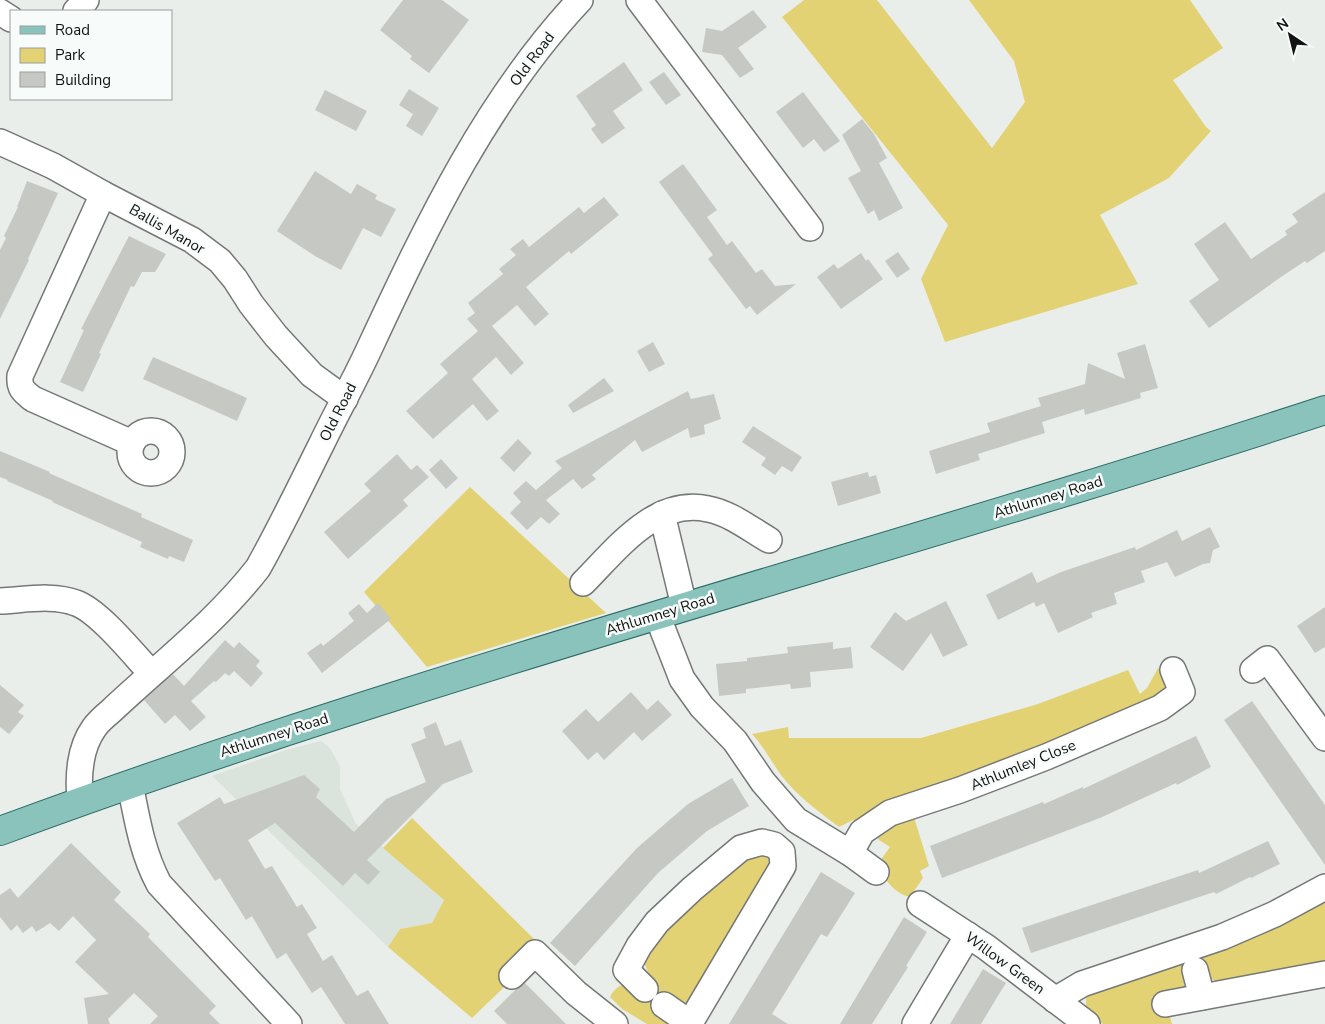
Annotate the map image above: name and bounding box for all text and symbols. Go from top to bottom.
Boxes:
legend [10,10,172,100]
north arrow [1265,10,1315,60]
text: N [1273,14,1293,36]
text: Road [55,20,90,40]
street label: Old Road [505,28,559,90]
text: Park [55,45,85,65]
text: Building [55,70,111,90]
street label: Ballis Manor [125,199,209,259]
street label: Old Road [315,379,361,445]
street label: Athlumney Road [991,471,1105,523]
street label: Athlumney Road [603,588,717,640]
street label: Athlumney Road [217,708,331,762]
street label: Athlumley Close [967,735,1079,795]
street label: Willow Green [961,927,1049,999]

